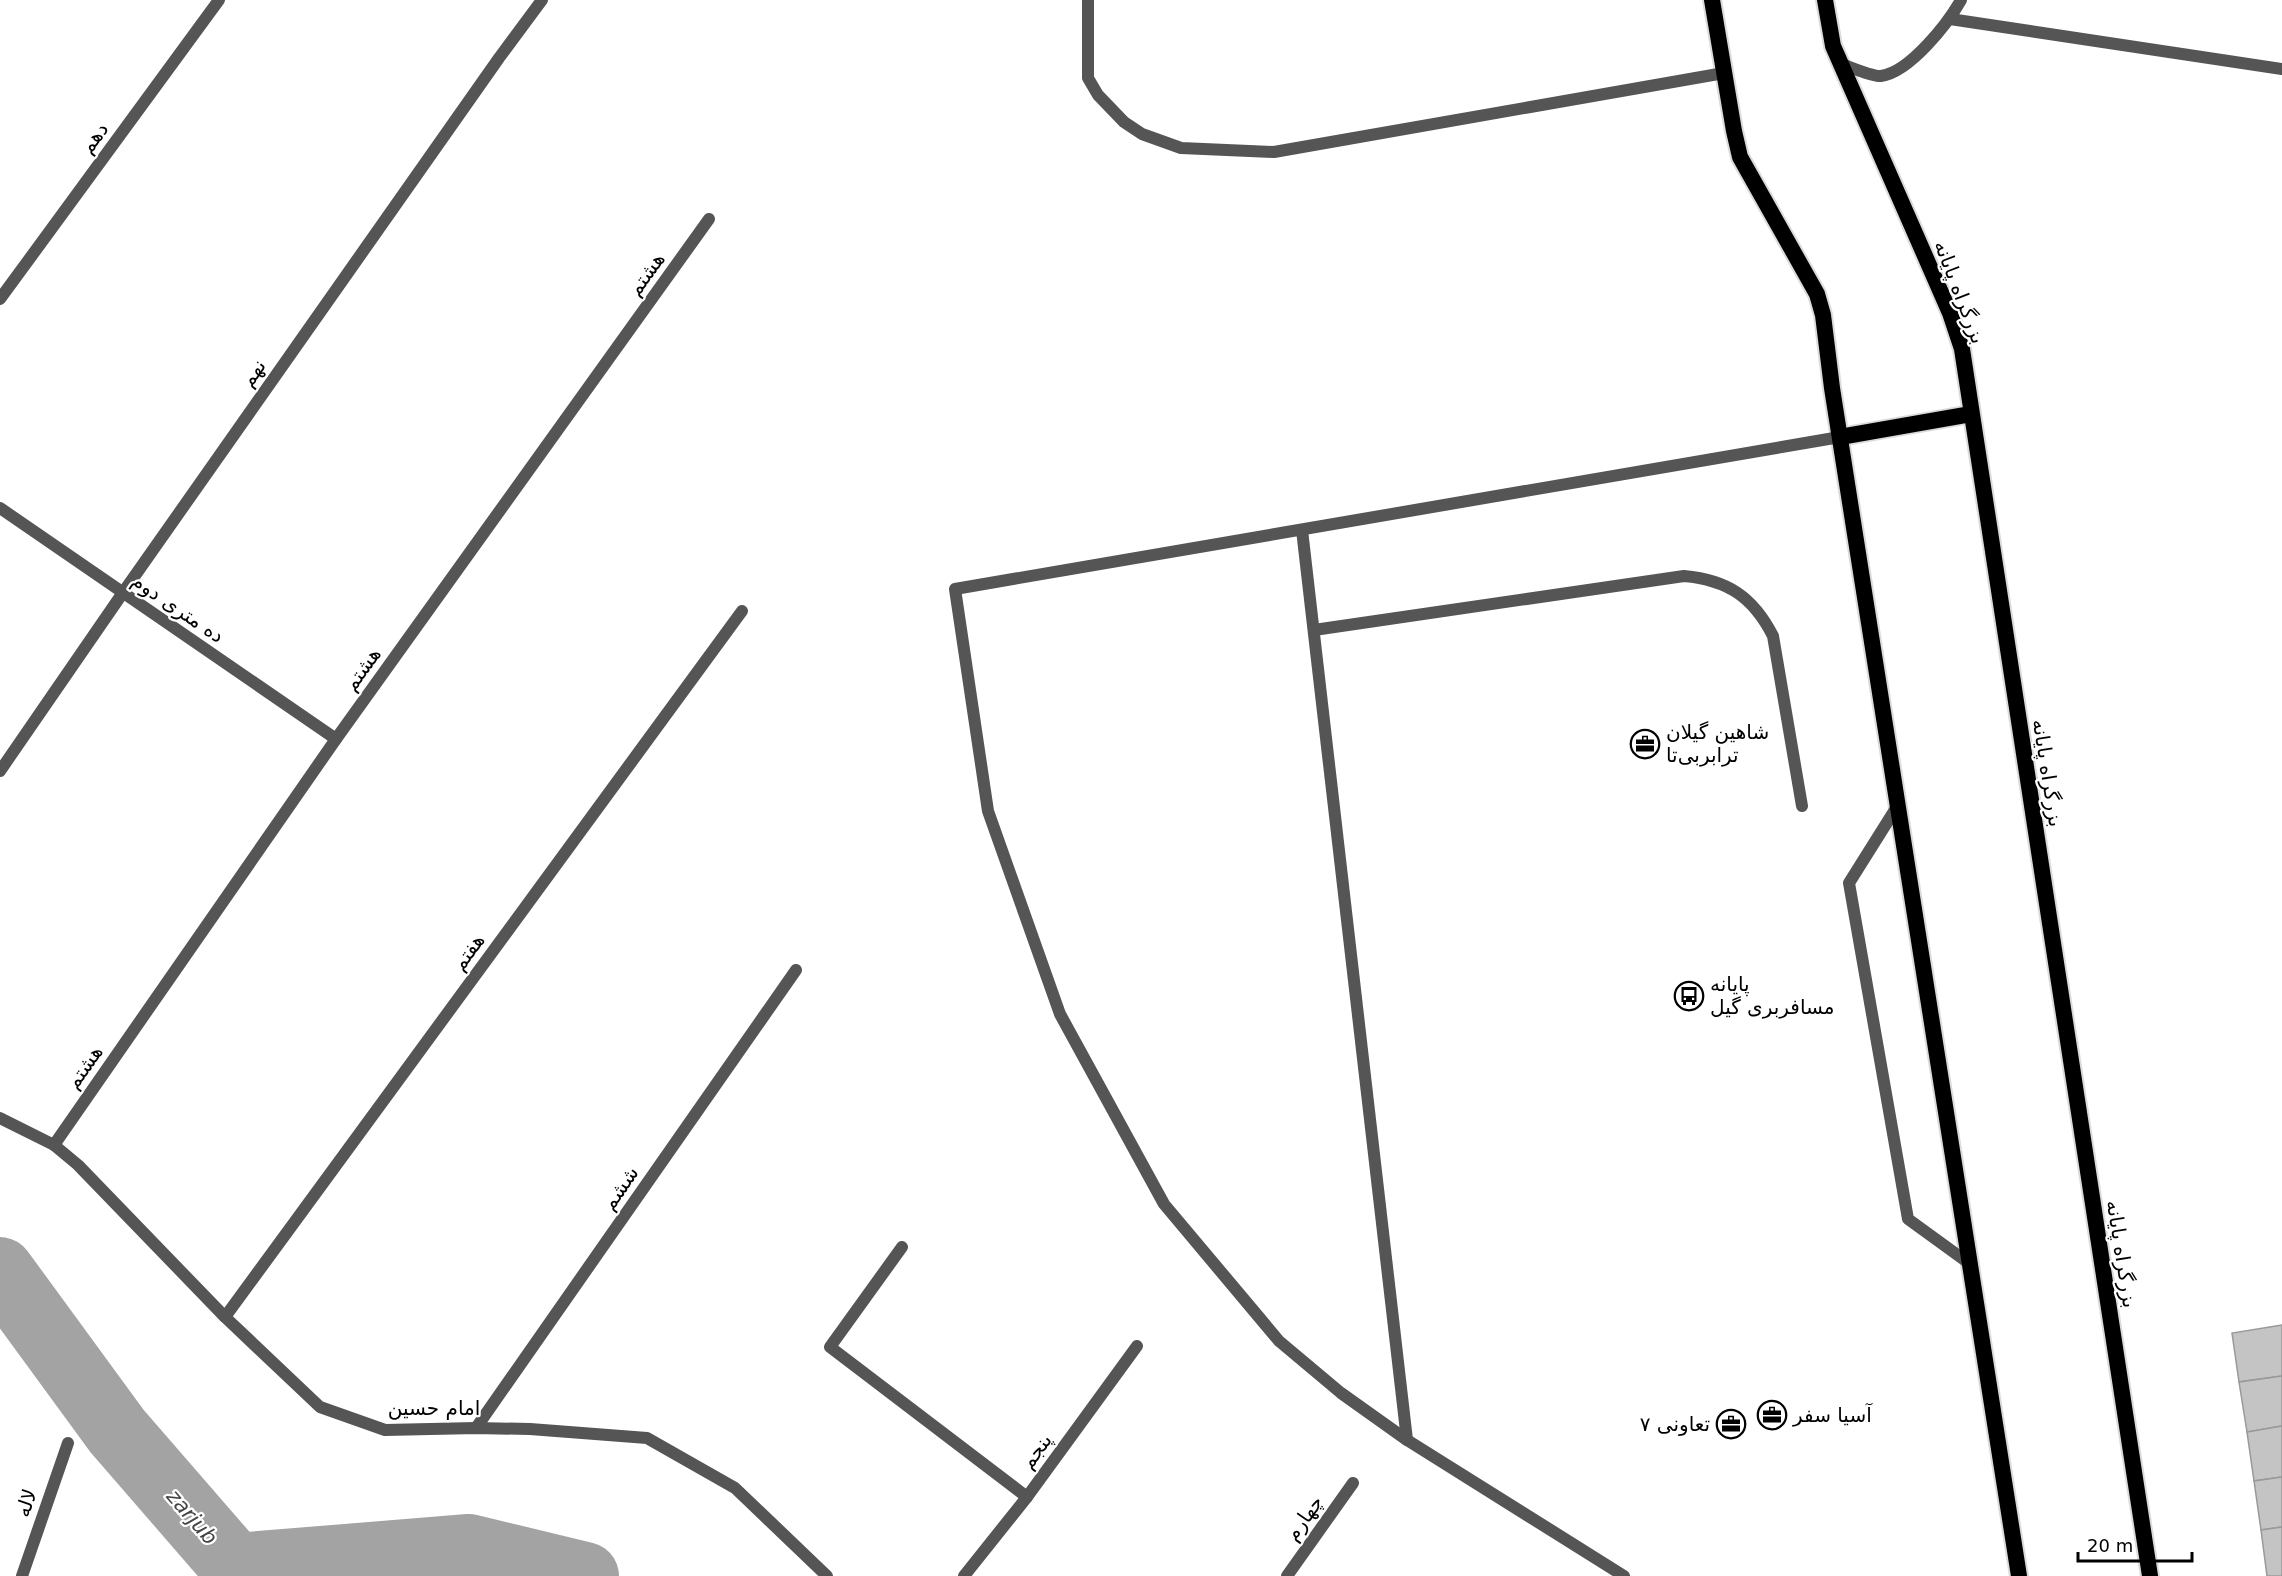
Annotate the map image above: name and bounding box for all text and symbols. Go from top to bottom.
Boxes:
street label: دهم [75,118,113,158]
street label: بزرگراه پایانه [1928,237,1991,347]
street label: هشتم [622,248,670,300]
street label: نهم [235,355,271,391]
street label: ده متری دوم [127,568,229,648]
street label: هشتم [338,643,386,695]
street label: بزرگراه پایانه [2027,717,2068,829]
place label: شاهین گیلان ترابربی‌تا [1666,720,1769,767]
office icon: شاهین گیلان ترابربی‌تا [1629,728,1661,760]
street label: هفتم [447,929,489,975]
place label: پایانه مسافربری گیل [1710,972,1835,1019]
bus stop icon: پایانه مسافربری گیل [1673,980,1705,1012]
street label: هشتم [60,1041,108,1093]
street label: ششم [596,1161,644,1215]
street label: بزرگراه پایانه [2101,1198,2142,1310]
street label: امام حسین [388,1396,480,1420]
office icon: آسیا سفر [1756,1399,1788,1431]
place label: آسیا سفر [1792,1402,1873,1427]
office icon: تعاونی ۷ [1715,1408,1747,1440]
place label: تعاونی ۷ [1640,1412,1710,1436]
street label: پنجم [1015,1429,1058,1474]
water label: zarjub [161,1484,222,1549]
street label: لاله [10,1486,42,1520]
street label: چهارم [1280,1491,1328,1545]
scale bar [2078,1525,2192,1563]
text: 20 m [2087,1535,2133,1556]

